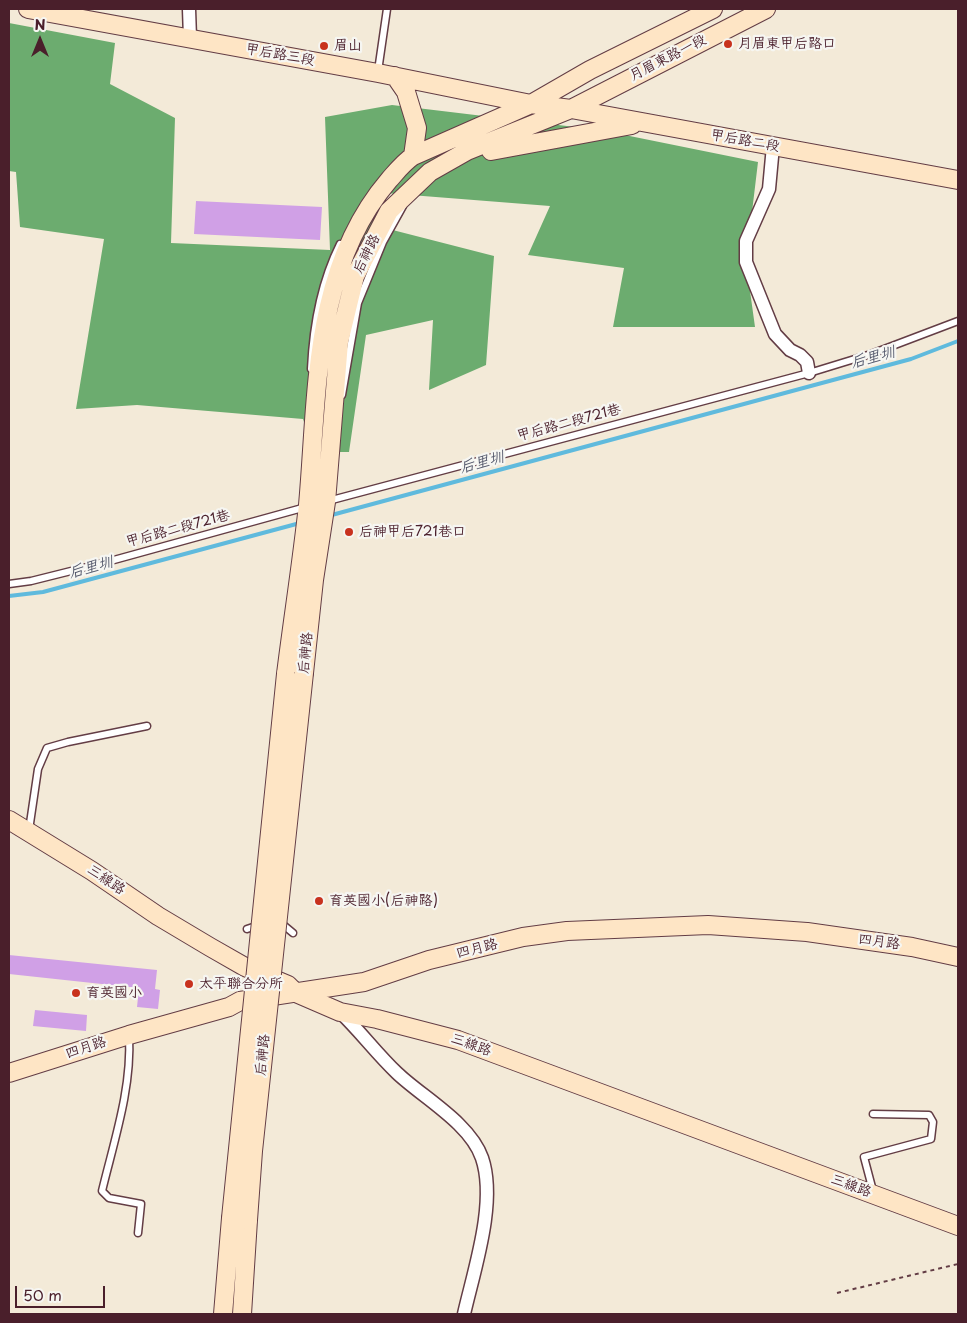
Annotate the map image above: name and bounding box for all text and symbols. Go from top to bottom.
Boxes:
text: N [34,14,46,35]
north arrow [15,15,65,65]
street label: 月眉東路一段 [627,31,709,85]
place label: 月眉東甲后路口 [738,36,836,52]
place label: 眉山 [334,38,362,54]
marker: 月眉東甲后路口 [722,38,734,50]
marker: 眉山 [318,40,330,52]
street label: 甲后路三段 [244,41,316,69]
street label: 甲后路二段 [709,127,781,155]
street label: 后神路 [350,231,384,277]
water label: 后里圳 [849,343,897,373]
street label: 甲后路二段721巷 [515,401,623,445]
water label: 后里圳 [458,448,506,478]
street label: 甲后路二段721巷 [124,507,232,551]
place label: 后神甲后721巷口 [359,524,466,540]
marker: 后神甲后721巷口 [343,526,355,538]
water label: 后里圳 [67,553,115,583]
street label: 后神路 [295,631,317,675]
street label: 三線路 [84,861,128,899]
place label: 育英國小(后神路) [329,893,438,909]
marker: 育英國小(后神路) [313,895,325,907]
street label: 四月路 [857,931,901,953]
street label: 四月路 [455,936,499,962]
place label: 太平聯合分所 [199,976,283,992]
marker: 太平聯合分所 [183,978,195,990]
place label: 育英國小 [86,985,142,1001]
marker: 育英國小 [70,987,82,999]
street label: 三線路 [448,1030,494,1060]
street label: 后神路 [252,1033,274,1077]
street label: 四月路 [63,1034,109,1062]
street label: 三線路 [828,1171,874,1201]
scale bar [18,1276,108,1308]
text: 50 m [23,1283,62,1306]

